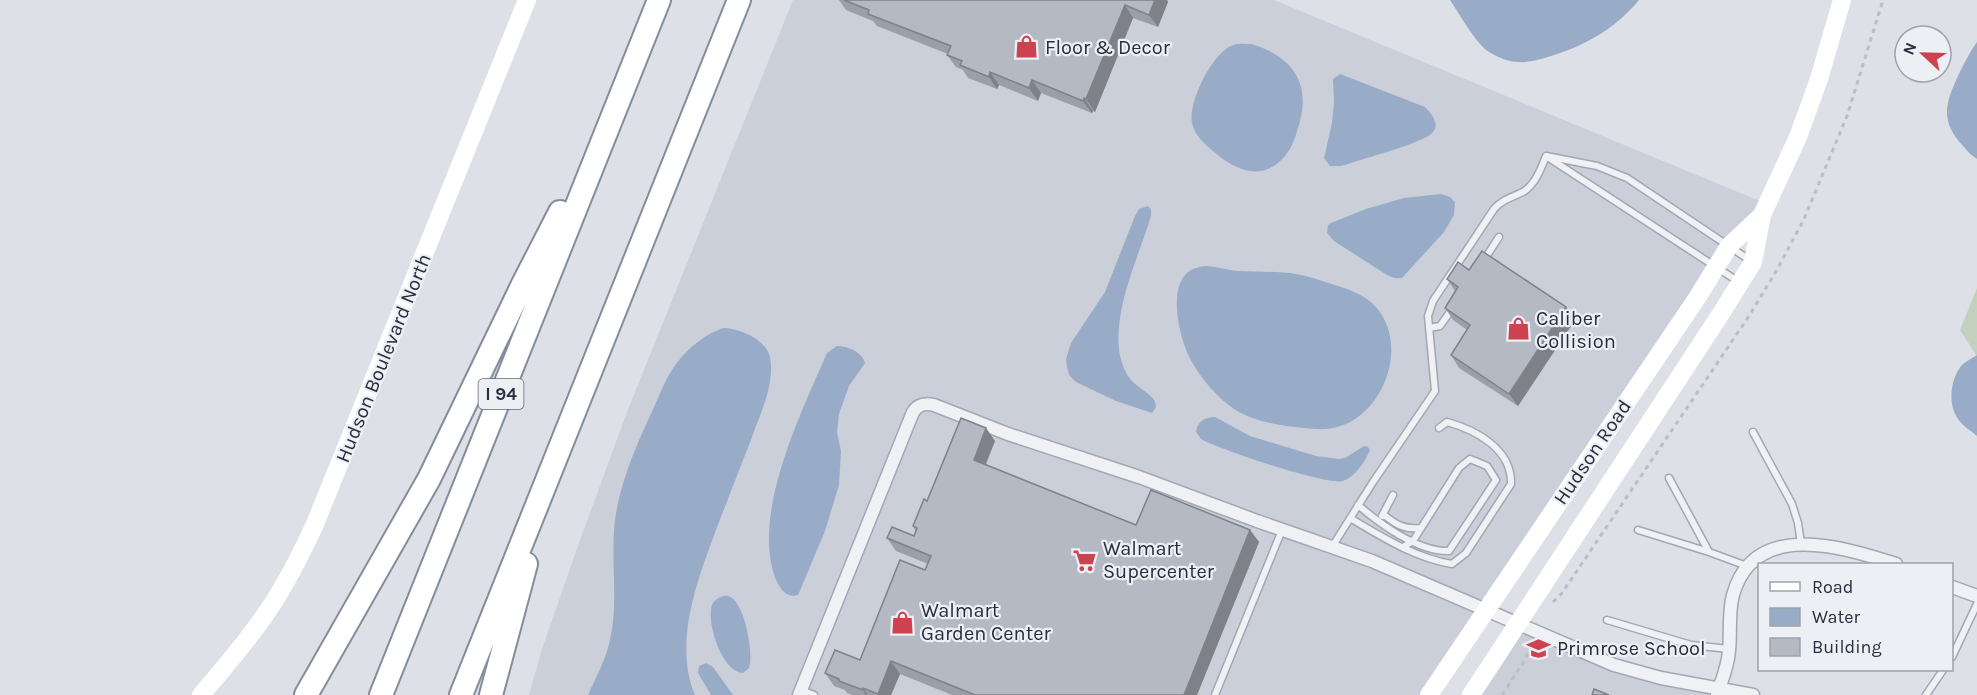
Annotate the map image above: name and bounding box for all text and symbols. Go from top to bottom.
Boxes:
north arrow [1893,24,1953,84]
shop icon: Floor & Decor [1014,34,1040,60]
place label: Floor & Decor [1045,36,1171,59]
text: N [1899,40,1921,57]
street label: Hudson Boulevard North [331,250,436,466]
place label: Caliber Collision [1536,307,1616,353]
shop icon: Caliber Collision [1505,316,1531,342]
road number: I 94 [478,379,524,409]
street label: Hudson Road [1549,395,1636,509]
place label: Walmart Supercenter [1103,537,1215,583]
supermarket icon: Walmart Supercenter [1072,547,1098,573]
legend [1758,563,1953,671]
text: Road [1812,576,1853,598]
place label: Walmart Garden Center [921,599,1051,645]
text: Water [1812,606,1860,628]
shop icon: Walmart Garden Center [890,609,916,635]
school or university icon: Primrose School [1526,635,1552,661]
text: Building [1812,636,1882,658]
place label: Primrose School [1557,637,1706,660]

